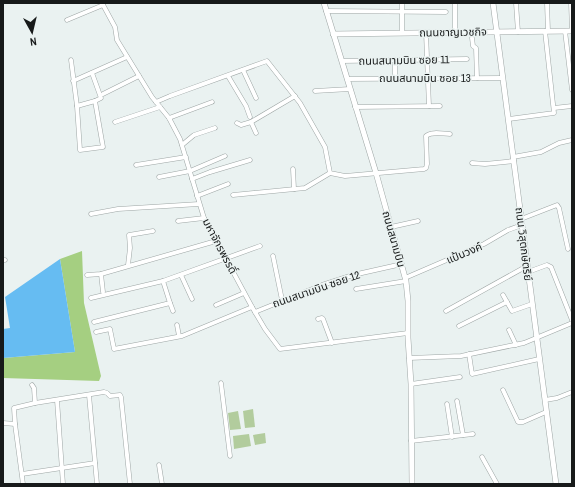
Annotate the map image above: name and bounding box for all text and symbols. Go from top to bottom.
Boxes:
north arrow [12,12,52,52]
street label: ถนนชาญเวชกิจ [419,24,487,40]
text: N [29,35,38,49]
street label: ถนนสนามบิน ซอย 11 [358,52,450,68]
street label: ถนนสนามบิน ซอย 13 [379,71,471,85]
street label: ถนน วิสุตกษัตริย์ [513,206,535,282]
street label: ถนนสนามบิน [379,209,409,269]
street label: มหาจักรพรรดิ์ [200,216,240,276]
street label: แป้นวงค์ [444,239,484,267]
street label: ถนนสนามบิน ซอย 12 [270,267,362,311]

